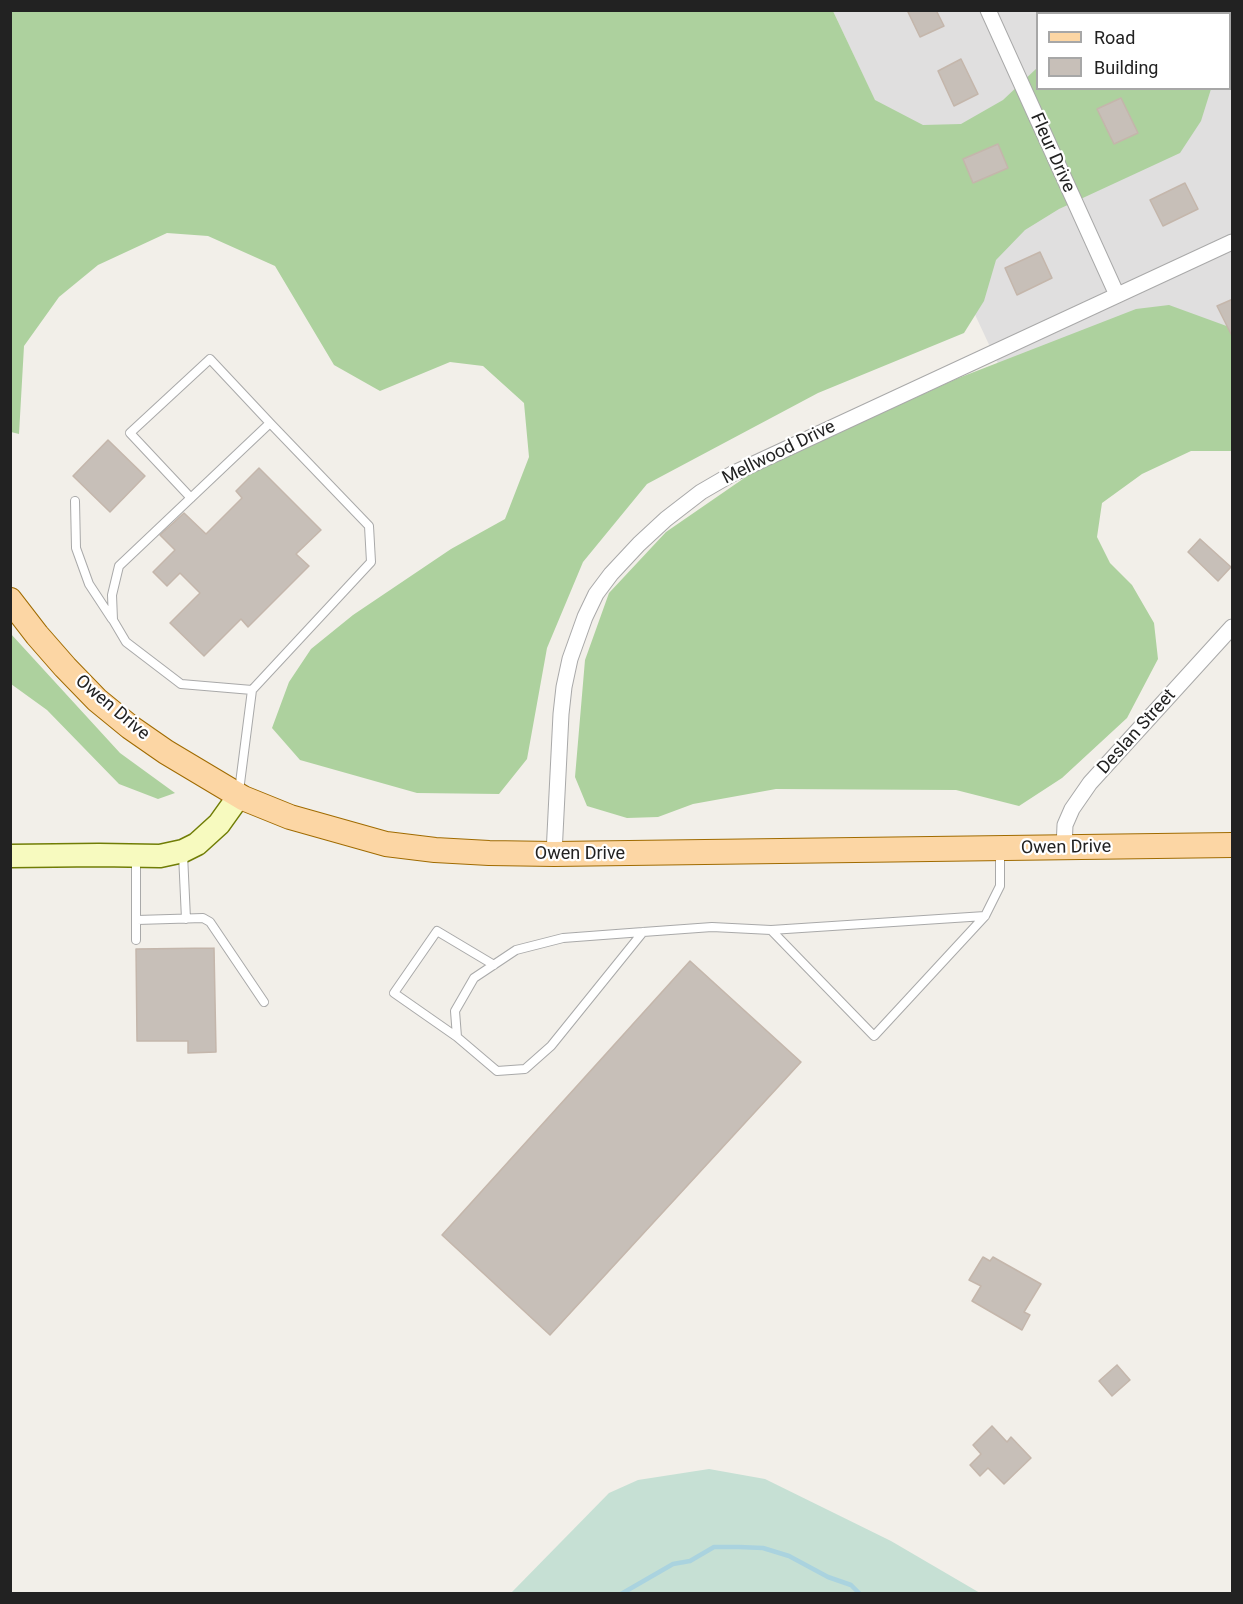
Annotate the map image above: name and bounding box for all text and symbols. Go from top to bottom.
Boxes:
legend [1036,12,1231,90]
text: Road [1094,27,1135,48]
text: Building [1094,57,1158,78]
street label: Fleur Drive [1025,110,1079,196]
street label: Mellwood Drive [719,416,839,490]
street label: Owen Drive [70,671,154,745]
street label: Deslan Street [1093,685,1181,779]
street label: Owen Drive [1021,836,1111,860]
street label: Owen Drive [535,843,625,865]

